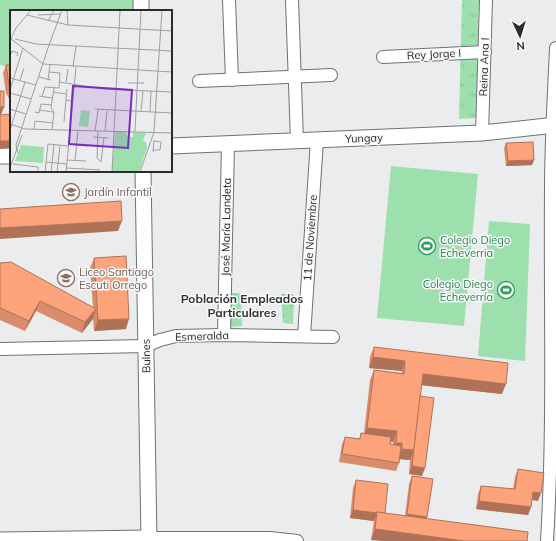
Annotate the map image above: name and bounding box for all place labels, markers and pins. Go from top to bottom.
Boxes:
school or university icon: Jardín Infantil [61,182,81,202]
place label: Jardín Infantil [84,185,152,199]
place label: Colegio Diego Echeverria [440,233,510,260]
sports icon: Colegio Diego Echeverria [417,236,437,256]
place label: Liceo Santiago Escuti Orrego [79,265,154,292]
school or university icon: Liceo Santiago Escuti Orrego [56,268,76,288]
place label: Colegio Diego Echeverría [423,277,493,304]
sports icon: Colegio Diego Echeverría [496,280,516,300]

